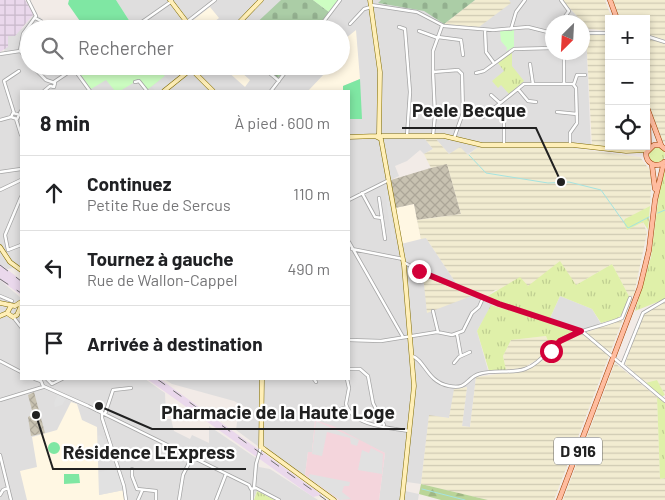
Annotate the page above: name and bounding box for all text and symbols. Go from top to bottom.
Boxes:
north arrow [545,15,590,60]
map controls [605,15,650,150]
button: + [605,15,650,60]
search box [20,20,350,75]
icon: search [38,34,66,62]
text: Rechercher [78,36,174,59]
button: − [605,60,650,105]
callout: Peele Becque [402,94,536,128]
text: Peele Becque [412,98,526,121]
button: locate [605,105,650,150]
text: 8 min [40,110,90,135]
text: À pied · 600 m [234,113,330,132]
text: Continuez [87,172,171,195]
icon: ahead [40,179,68,207]
text: 110 m [293,184,330,203]
text: Petite Rue de Sercus [87,195,231,214]
text: Tournez à gauche [87,247,234,270]
icon: left [40,254,68,282]
text: 490 m [287,259,330,278]
route end [408,260,431,283]
text: Rue de Wallon-Cappel [87,270,237,289]
icon: arrive [40,329,68,357]
text: Arrivée à destination [87,332,263,355]
route start [540,340,563,363]
callout: Pharmacie de la Haute Loge [152,395,405,429]
text: Pharmacie de la Haute Loge [161,400,395,423]
callout: Résidence L'Express [53,435,246,469]
road number: D 916 [554,438,602,464]
text: Résidence L'Express [63,440,235,463]

